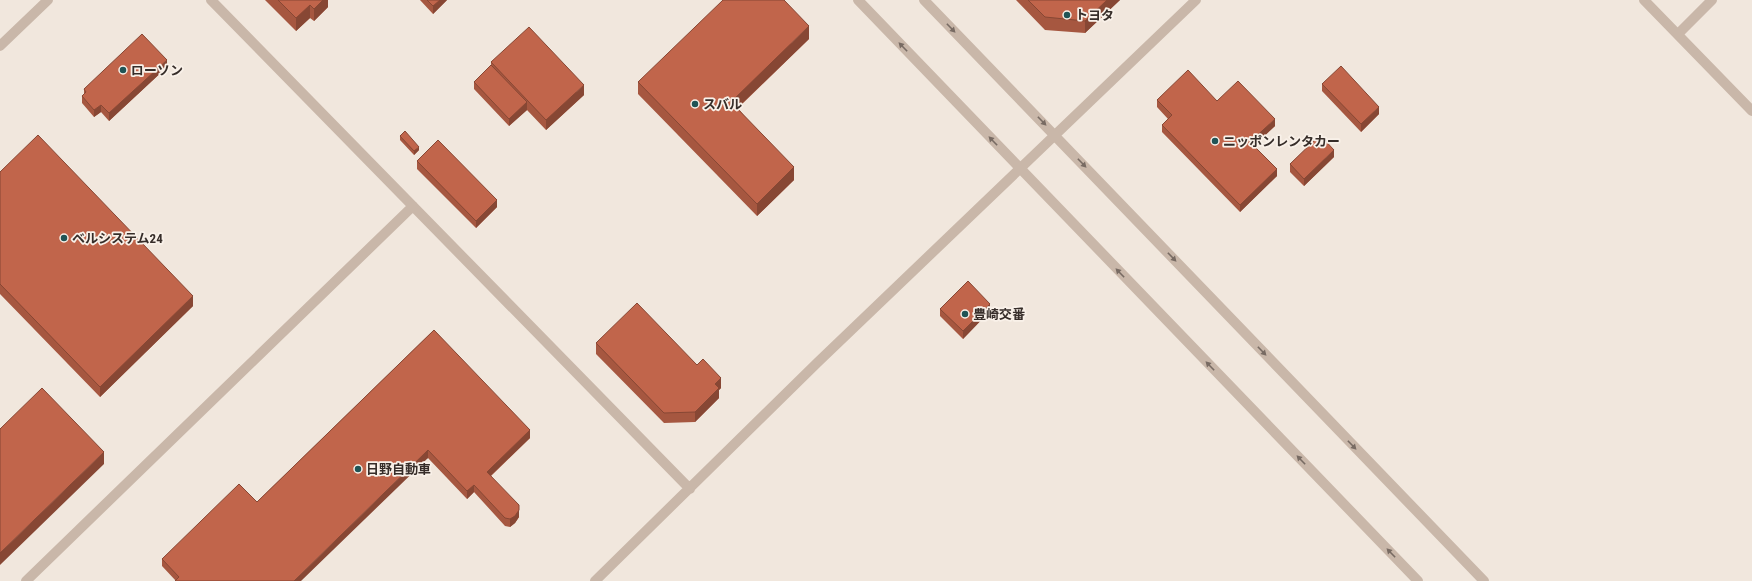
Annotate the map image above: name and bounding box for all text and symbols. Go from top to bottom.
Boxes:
place label: トヨタ [1075,8,1114,23]
marker: トヨタ [1062,10,1072,20]
one-way arrow [946,23,956,33]
one-way arrow [898,42,908,52]
place label: ローソン [131,63,183,78]
marker: ローソン [118,65,128,75]
place label: スバル [703,97,742,112]
marker: スバル [690,99,700,109]
one-way arrow [1037,116,1046,126]
place label: ニッポンレンタカー [1223,134,1340,149]
one-way arrow [988,136,998,146]
marker: ニッポンレンタカー [1210,136,1220,146]
one-way arrow [1077,158,1087,168]
place label: ベルシステム24 [72,231,163,246]
marker: ベルシステム24 [59,233,69,243]
one-way arrow [1167,252,1177,262]
one-way arrow [1115,268,1125,278]
place label: 豊崎交番 [973,307,1025,322]
marker: 豊崎交番 [960,309,970,319]
one-way arrow [1257,346,1267,356]
one-way arrow [1205,361,1215,371]
one-way arrow [1347,440,1356,449]
one-way arrow [1296,455,1306,465]
place label: 日野自動車 [366,462,431,477]
marker: 日野自動車 [353,464,363,474]
one-way arrow [1386,548,1396,558]

